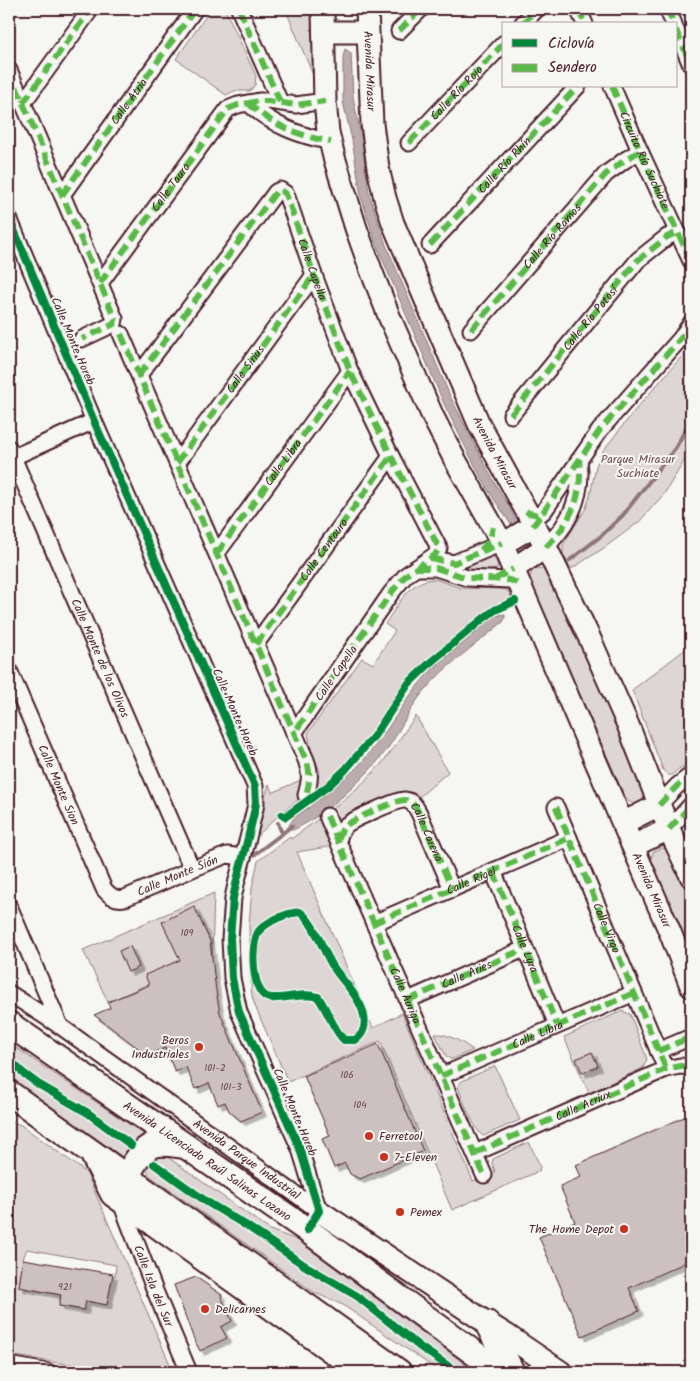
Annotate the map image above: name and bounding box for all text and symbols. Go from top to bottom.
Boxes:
legend [502,22,678,88]
street label: Avenida Mirasur [358,30,380,113]
text: Ciclovía [548,32,595,56]
text: Sendero [548,56,597,80]
street label: Calle Río Rojo [426,61,488,125]
street label: Calle Atria [106,74,153,129]
street label: Circuito Río Suchiate [614,108,675,213]
street label: Calle Río Rhín [473,133,536,198]
street label: Calle Tauro [147,159,195,216]
street label: Calle Río Ramos [519,199,586,274]
street label: Calle Capella [292,236,332,303]
street label: Calle Río Potosí [558,280,624,355]
street label: Calle Monte Horeb [45,294,100,389]
street label: Calle Sirius [222,341,270,398]
street label: Avenida Mirasur [467,414,522,494]
street label: Calle Libra [260,435,307,490]
park label: Parque Mirasur Suchiate [601,450,676,483]
street label: Calle Centauro [295,515,353,585]
street label: Calle Monte de los Olivos [66,595,134,721]
street label: Calle Capella [310,641,363,705]
street label: Calle Monte Horeb [207,665,263,760]
street label: Calle Monte Sion [32,742,84,828]
street label: Calle Carena [405,798,448,865]
street label: Avenida Mirasur [627,850,676,932]
street label: Calle Monte Sión [134,851,221,902]
street label: Calle Rigel [443,862,499,900]
street label: Calle Virgo [587,900,625,956]
street label: Calle Lyra [506,922,543,976]
house number: 109 [180,925,194,941]
street label: Calle Aries [438,955,495,994]
street label: Calle Auriga [384,964,426,1028]
street label: Calle Libra [509,1015,567,1054]
place label: Beros Industriales [131,1031,189,1064]
marker: Beros Industriales [193,1041,205,1053]
house number: 101-2 [204,1060,226,1076]
street label: Calle Monte Horeb [267,1065,322,1160]
house number: 106 [340,1067,354,1083]
house number: 101-3 [220,1079,242,1095]
street label: Calle Acriux [552,1085,615,1127]
street label: Avenida Licenciado Raúl Salinas Lozano [119,1097,295,1226]
house number: 104 [353,1097,367,1113]
street label: Avenida Parque Industrial [188,1115,304,1205]
place label: Ferretool [379,1127,423,1146]
marker: Ferretool [363,1130,375,1142]
place label: 7-Eleven [394,1148,437,1167]
marker: 7-Eleven [378,1151,390,1163]
place label: Pemex [410,1203,443,1222]
marker: Pemex [394,1206,406,1218]
place label: The Home Depot [529,1220,614,1239]
marker: The Home Depot [618,1223,630,1235]
street label: Calle Isla del Sur [128,1242,178,1331]
house number: 921 [58,1279,72,1295]
place label: Delicarnes [215,1300,266,1319]
marker: Delicarnes [199,1303,211,1315]

